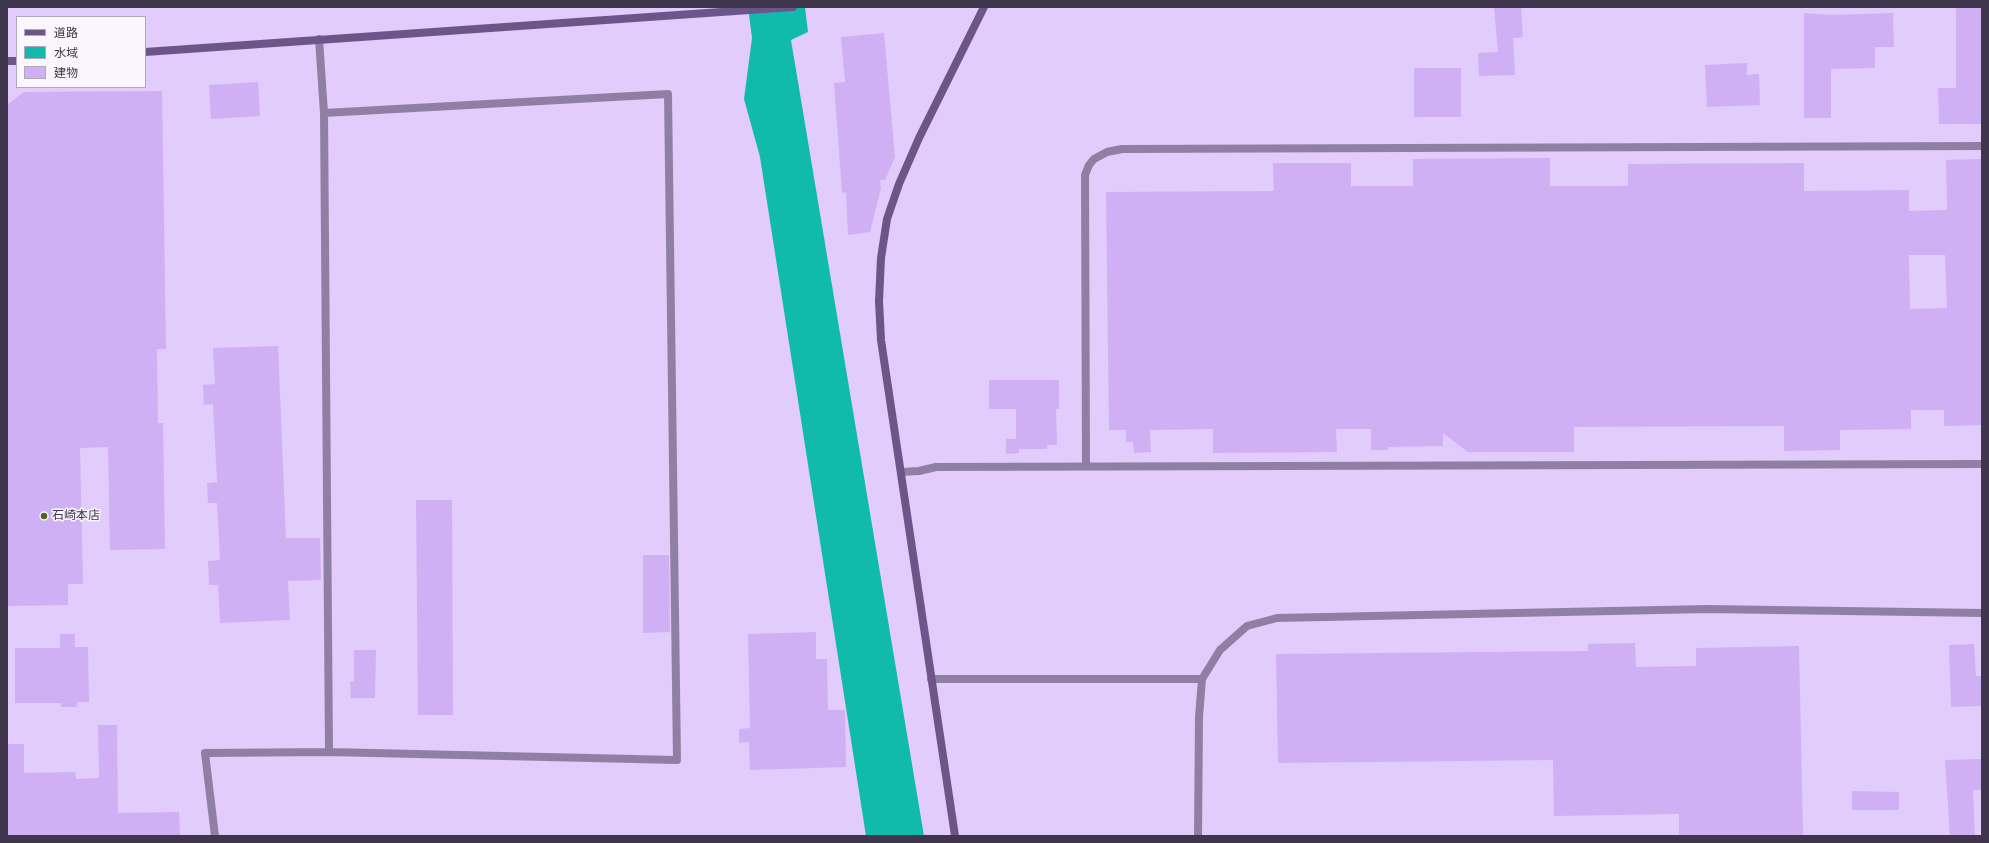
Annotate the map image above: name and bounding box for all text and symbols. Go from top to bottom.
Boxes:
legend [16,16,146,88]
text: 道路 [54,24,78,41]
text: 水域 [54,44,78,61]
text: 建物 [54,64,78,81]
place label: 石崎本店 [52,509,100,523]
marker: 石崎本店 [39,511,49,521]

